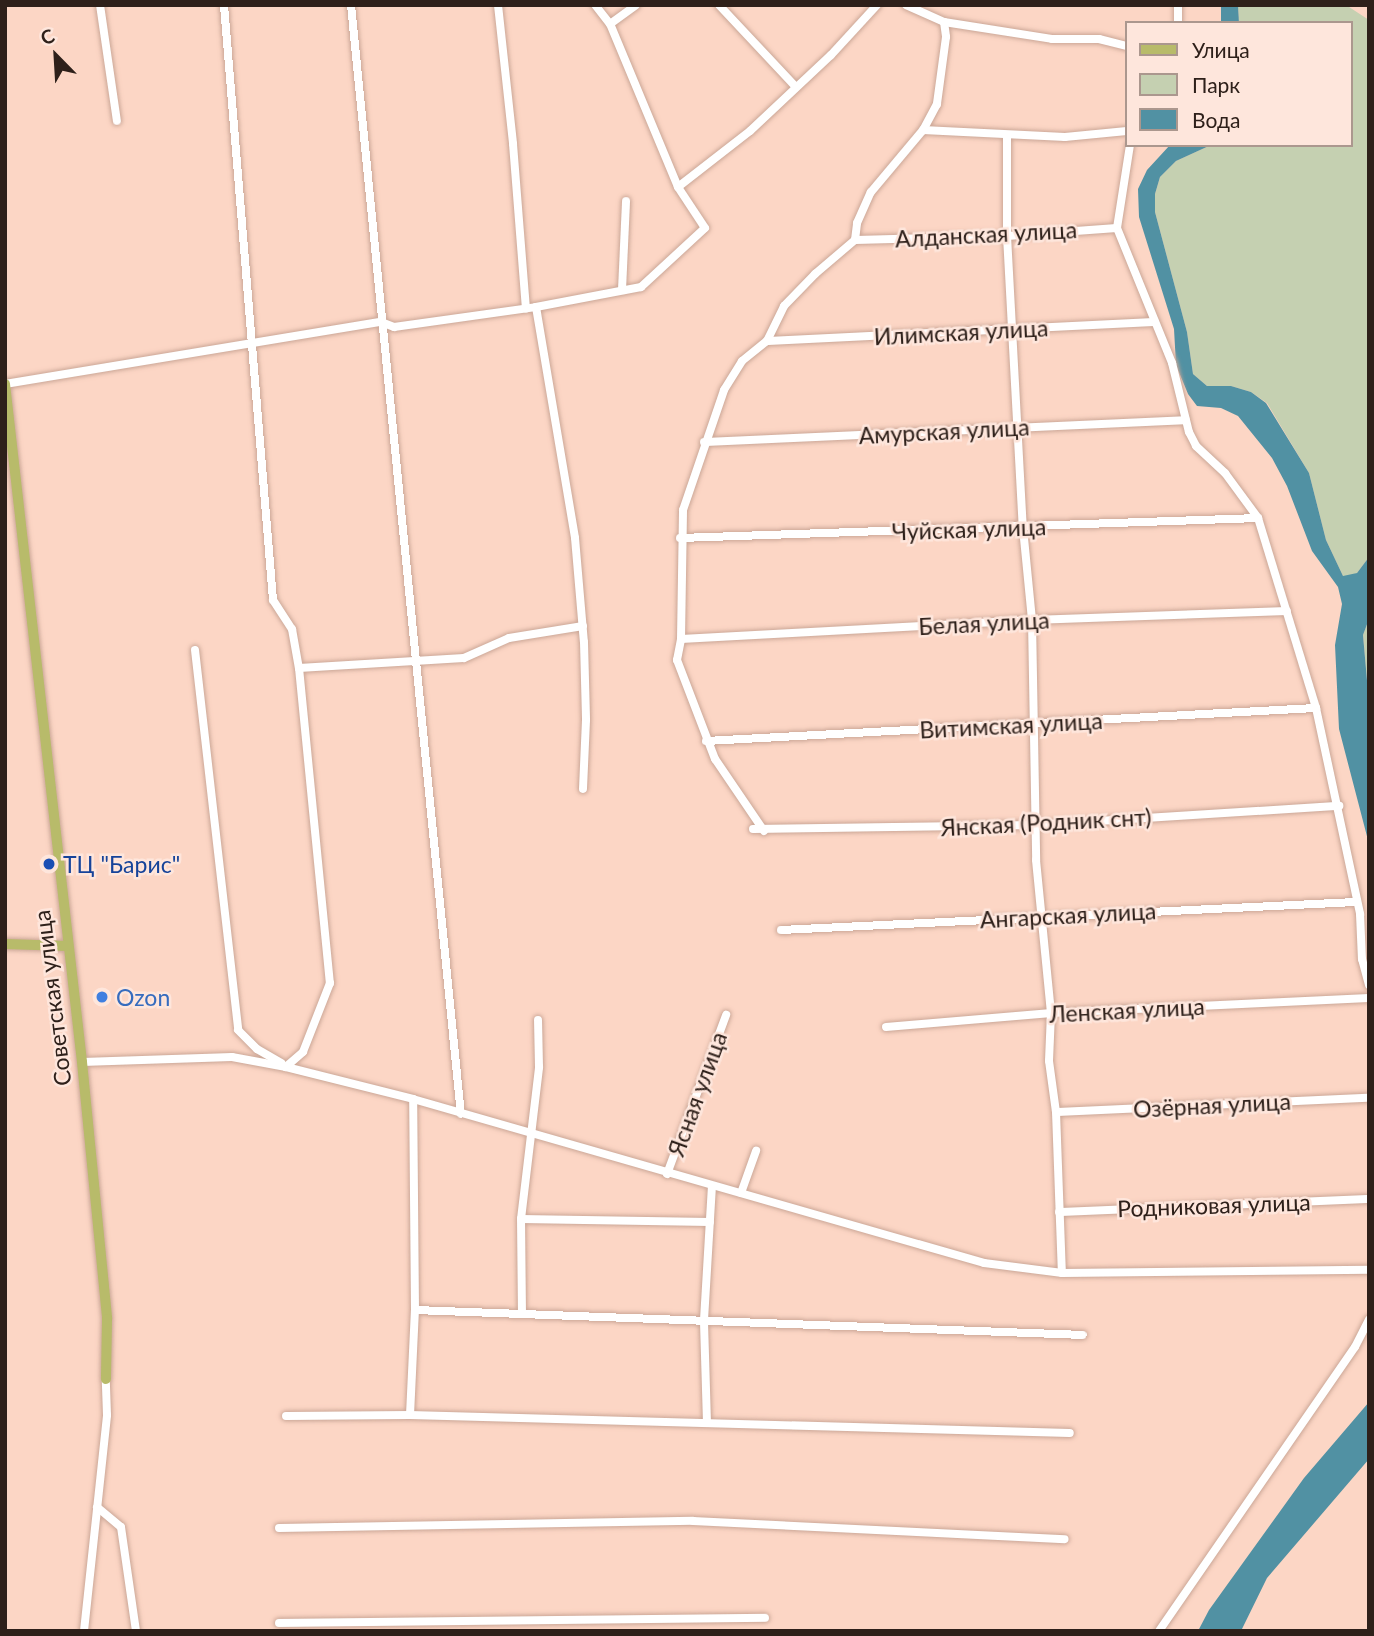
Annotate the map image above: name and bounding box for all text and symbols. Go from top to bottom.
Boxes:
north arrow [21,21,91,91]
legend [1126,21,1353,147]
text: С [37,23,58,49]
text: Улица [1192,37,1250,62]
text: Парк [1192,72,1240,97]
text: Вода [1192,107,1240,132]
street label: Алданская улица [894,215,1078,253]
street label: Илимская улица [873,314,1049,350]
street label: Амурская улица [858,413,1030,449]
street label: Чуйская улица [891,513,1047,545]
street label: Белая улица [918,606,1050,640]
street label: Витимская улица [919,706,1103,744]
street label: Янская (Родник снт) [940,803,1152,841]
place label: ТЦ "Барис" [63,850,180,878]
marker: ТЦ "Барис" [41,856,57,872]
street label: Ангарская улица [979,897,1157,933]
street label: Советская улица [28,908,76,1088]
place label: Ozon [116,983,170,1011]
marker: Ozon [94,989,110,1005]
street label: Ленская улица [1048,992,1206,1028]
street label: Ясная улица [662,1028,732,1160]
street label: Озёрная улица [1132,1087,1292,1123]
street label: Родниковая улица [1117,1188,1311,1222]

